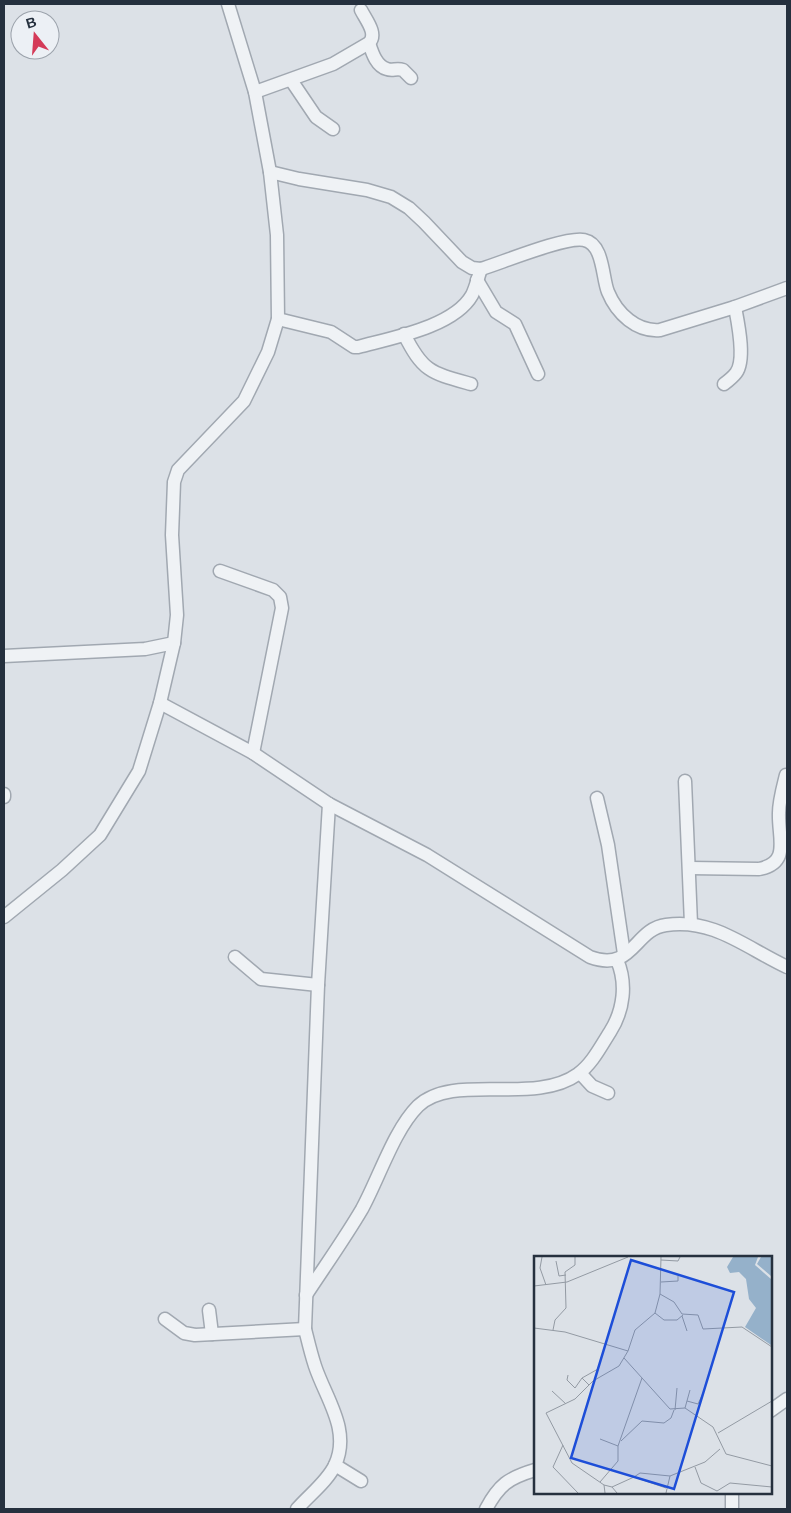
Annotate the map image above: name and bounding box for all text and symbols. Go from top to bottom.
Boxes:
north arrow [10,10,60,60]
text: B [24,13,38,32]
inset map [534,1256,771,1493]

